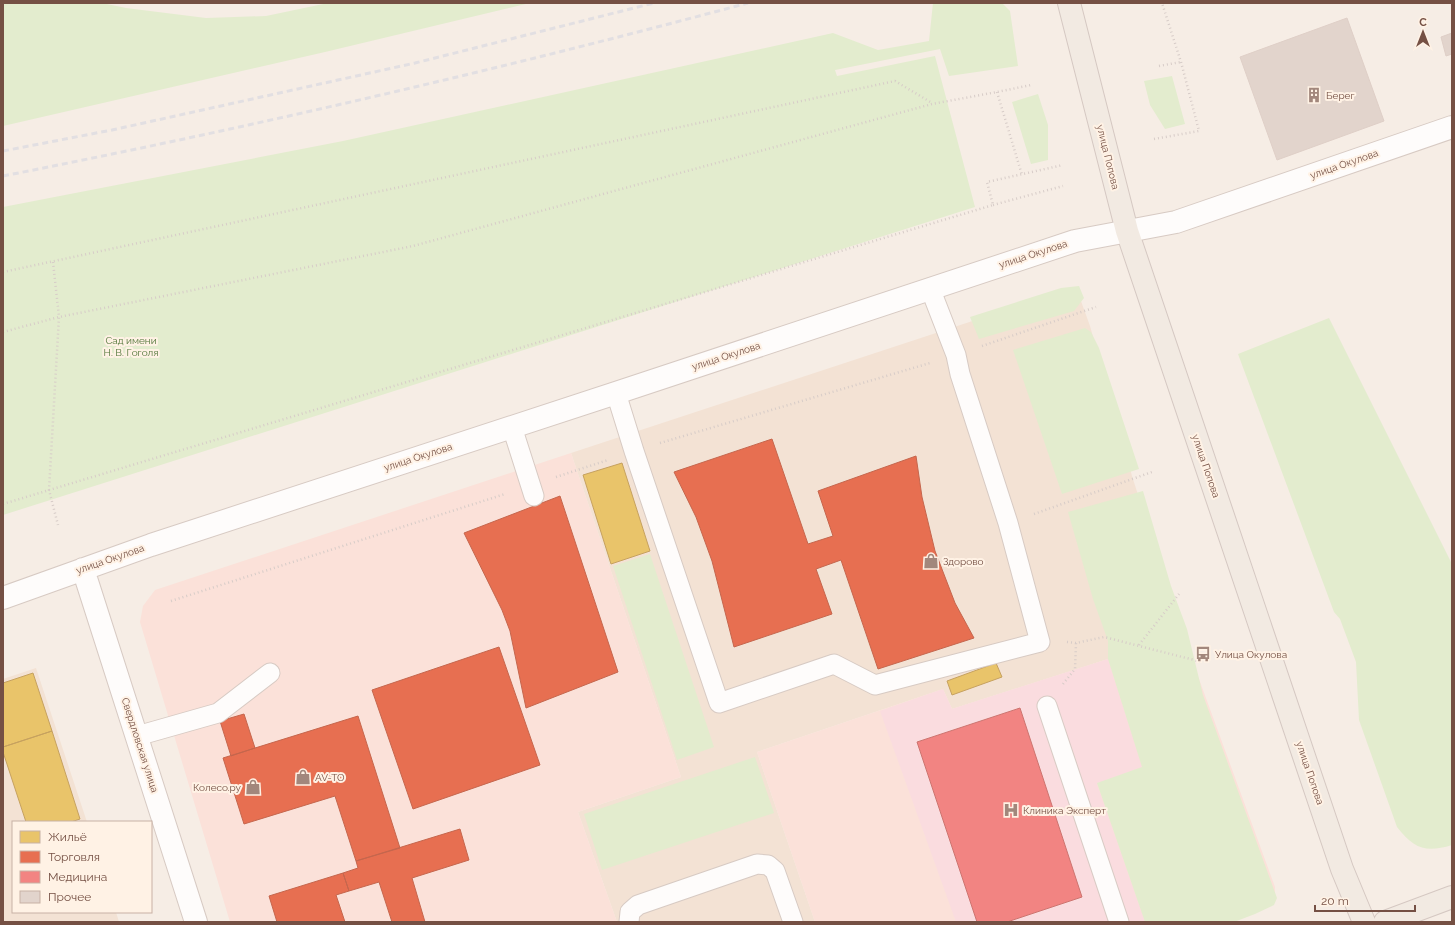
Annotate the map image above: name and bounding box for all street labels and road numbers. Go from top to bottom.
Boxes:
street label: улица Попова [1095,123,1121,191]
street label: улица Окулова [1308,147,1380,181]
street label: улица Окулова [997,238,1069,270]
street label: улица Окулова [690,340,762,372]
street label: улица Попова [1190,433,1222,499]
street label: улица Окулова [382,441,454,473]
street label: улица Окулова [74,542,146,576]
street label: Свердловская улица [119,696,161,794]
street label: улица Попова [1294,740,1326,806]

